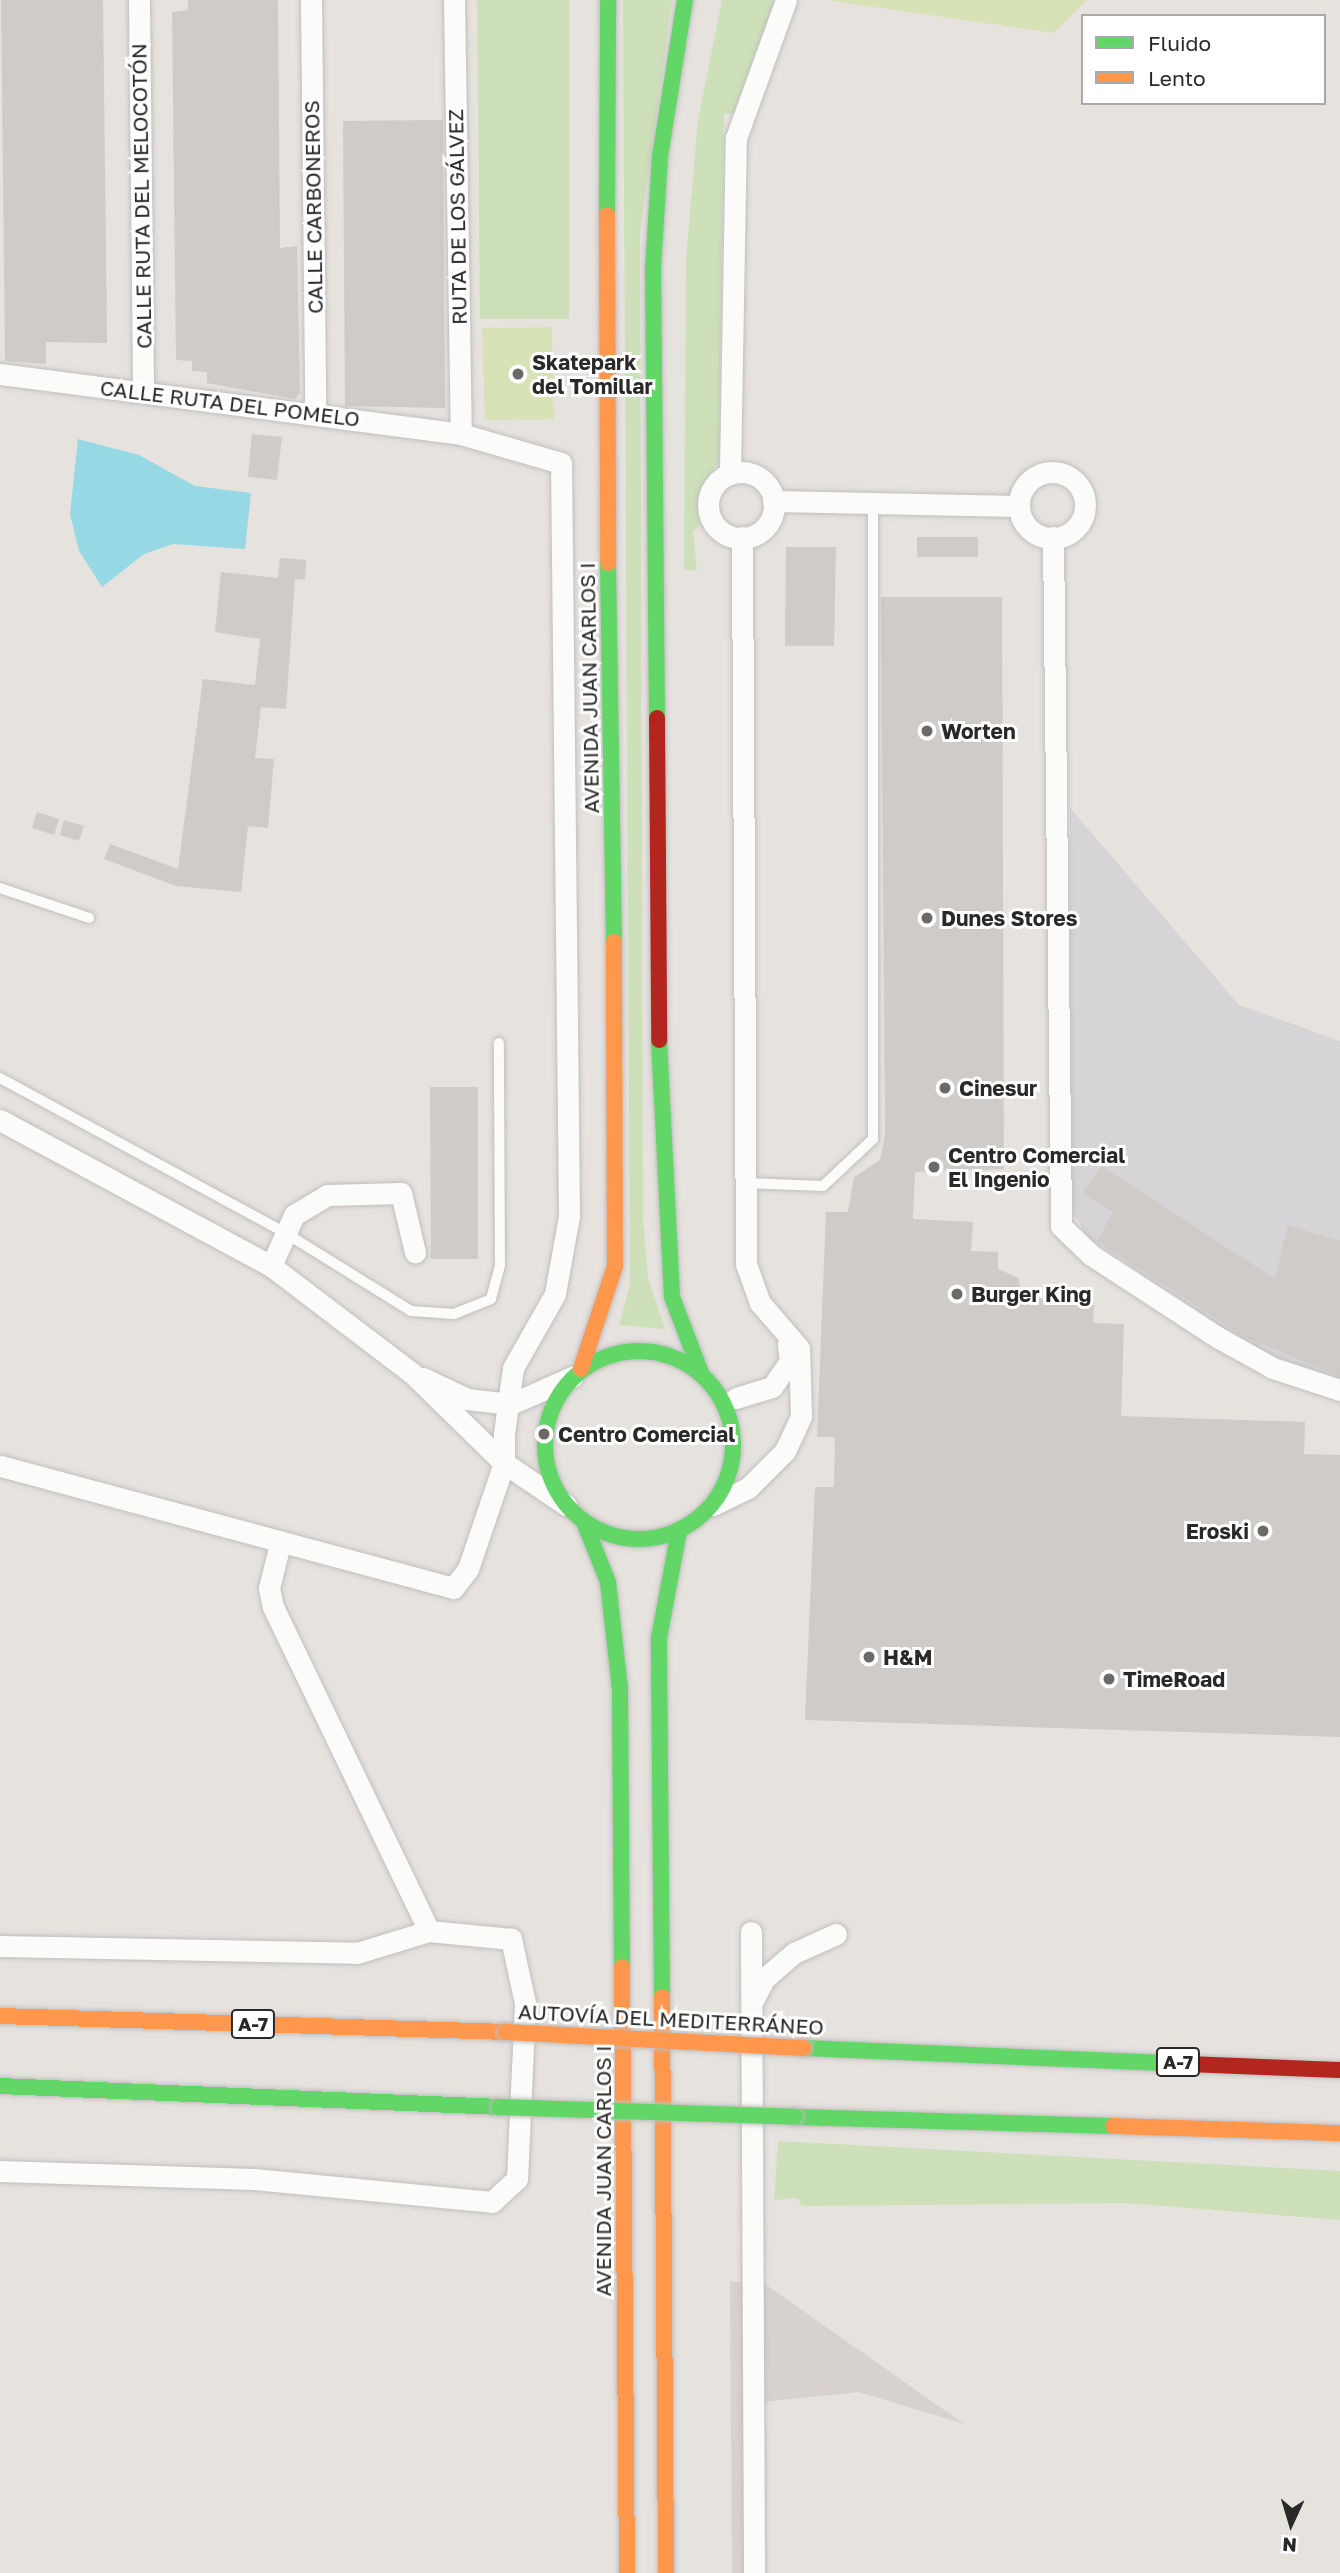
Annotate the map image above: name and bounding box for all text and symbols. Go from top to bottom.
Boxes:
legend [1081,14,1326,105]
text: Fluido [1148,30,1211,56]
street label: CALLE RUTA DEL MELOCOTÓN [126,43,156,349]
text: Lento [1148,65,1206,91]
street label: CALLE CARBONEROS [299,100,327,314]
street label: RUTA DE LOS GÁLVEZ [443,109,471,325]
place label: Skatepark del Tomillar [532,349,653,399]
marker: Skatepark del Tomillar [510,366,526,382]
street label: CALLE RUTA DEL POMELO [99,375,361,431]
street label: AVENIDA JUAN CARLOS I [574,562,604,814]
place label: Worten [941,718,1016,744]
marker: Worten [919,723,935,739]
place label: Dunes Stores [941,905,1077,931]
marker: Dunes Stores [919,910,935,926]
place label: Cinesur [959,1075,1037,1101]
marker: Cinesur [937,1080,953,1096]
place label: Centro Comercial El Ingenio [948,1142,1125,1192]
marker: Centro Comercial El Ingenio [926,1159,942,1175]
place label: Burger King [971,1281,1092,1307]
marker: Burger King [949,1286,965,1302]
place label: Centro Comercial [558,1421,735,1447]
marker: Centro Comercial [536,1426,552,1442]
place label: Eroski [1186,1518,1249,1544]
marker: Eroski [1255,1523,1271,1539]
place label: H&M [883,1644,933,1670]
marker: H&M [861,1649,877,1665]
place label: TimeRoad [1123,1666,1225,1692]
marker: TimeRoad [1101,1671,1117,1687]
street label: AUTOVÍA DEL MEDITERRÁNEO [518,1998,824,2040]
road number: A-7 [230,2008,276,2040]
street label: AVENIDA JUAN CARLOS I [590,2045,616,2297]
road number: A-7 [1155,2046,1201,2078]
north arrow [1256,2489,1326,2559]
text: N [1281,2533,1298,2557]

